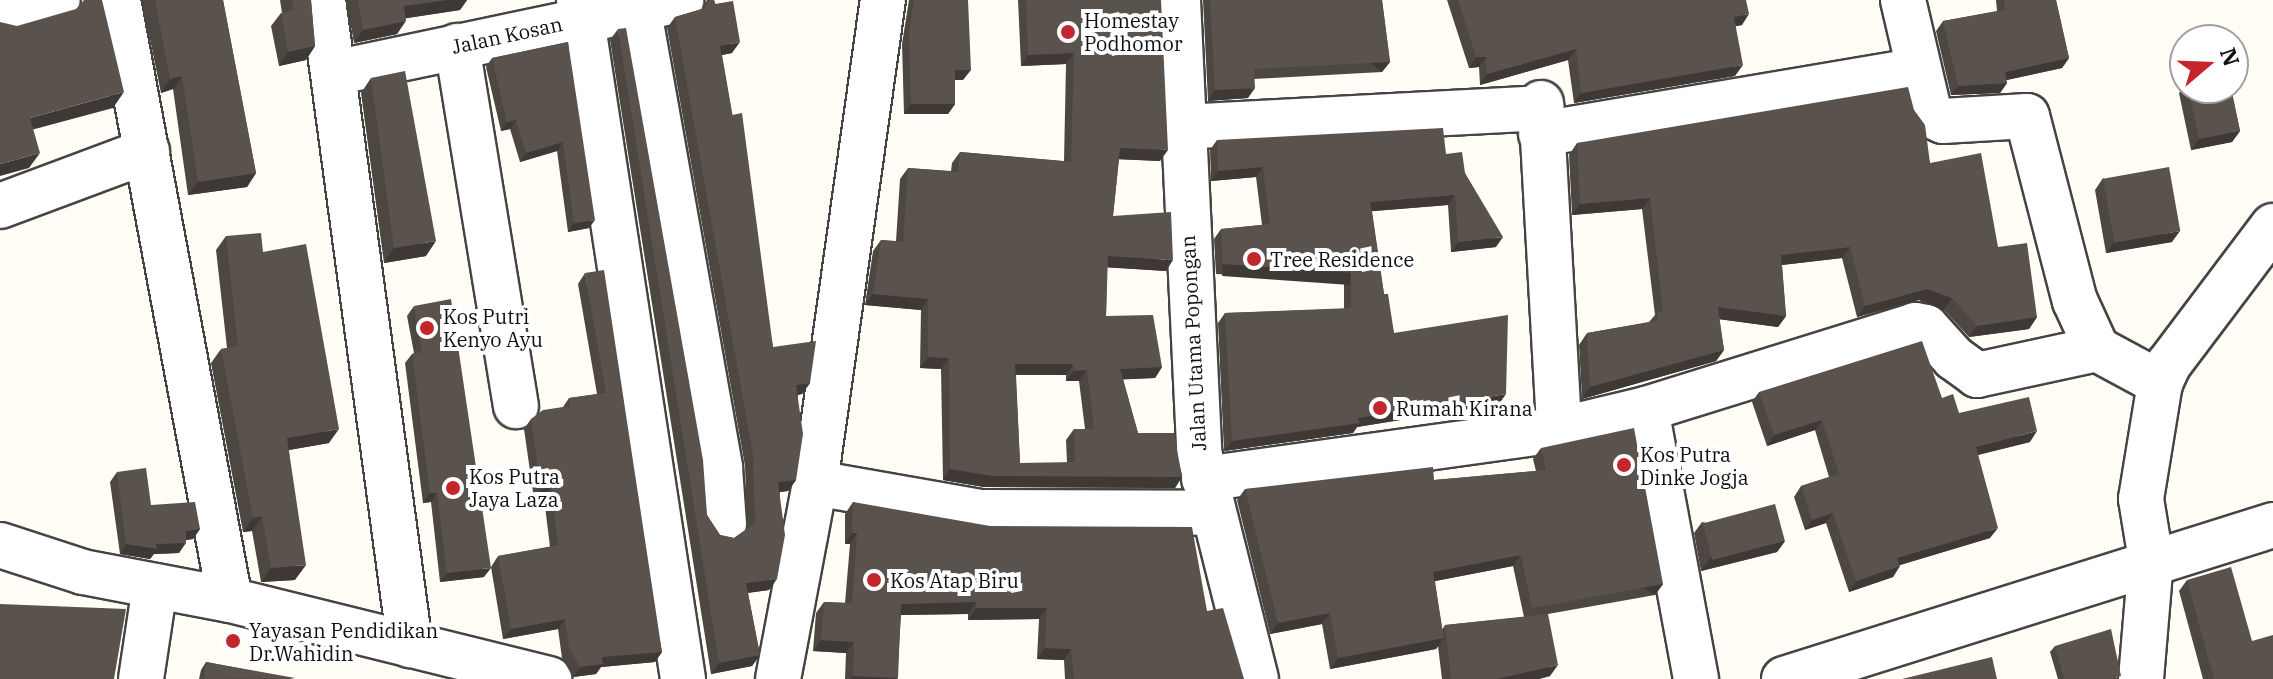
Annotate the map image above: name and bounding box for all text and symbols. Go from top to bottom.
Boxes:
place label: Homestay Podhomor [1084,8,1183,55]
street label: Jalan Kosan [449,12,565,58]
marker: Homestay Podhomor [1059,23,1077,41]
north arrow [2169,24,2249,104]
text: N [2214,44,2247,70]
street label: Jalan Utama Popongan [1175,235,1211,451]
place label: Tree Residence [1270,247,1414,271]
marker: Tree Residence [1245,250,1263,268]
place label: Kos Putri Kenyo Ayu [443,304,543,351]
marker: Kos Putri Kenyo Ayu [418,319,436,337]
place label: Rumah Kirana [1396,396,1533,420]
marker: Rumah Kirana [1371,399,1389,417]
place label: Kos Putra Dinke Jogja [1640,442,1749,489]
marker: Kos Putra Dinke Jogja [1615,456,1633,474]
place label: Kos Putra Jaya Laza [469,464,560,511]
marker: Kos Putra Jaya Laza [444,479,462,497]
place label: Kos Atap Biru [890,568,1019,592]
marker: Kos Atap Biru [865,571,883,589]
place label: Yayasan Pendidikan Dr.Wahidin [249,618,438,665]
marker: Yayasan Pendidikan Dr.Wahidin [224,632,242,650]

